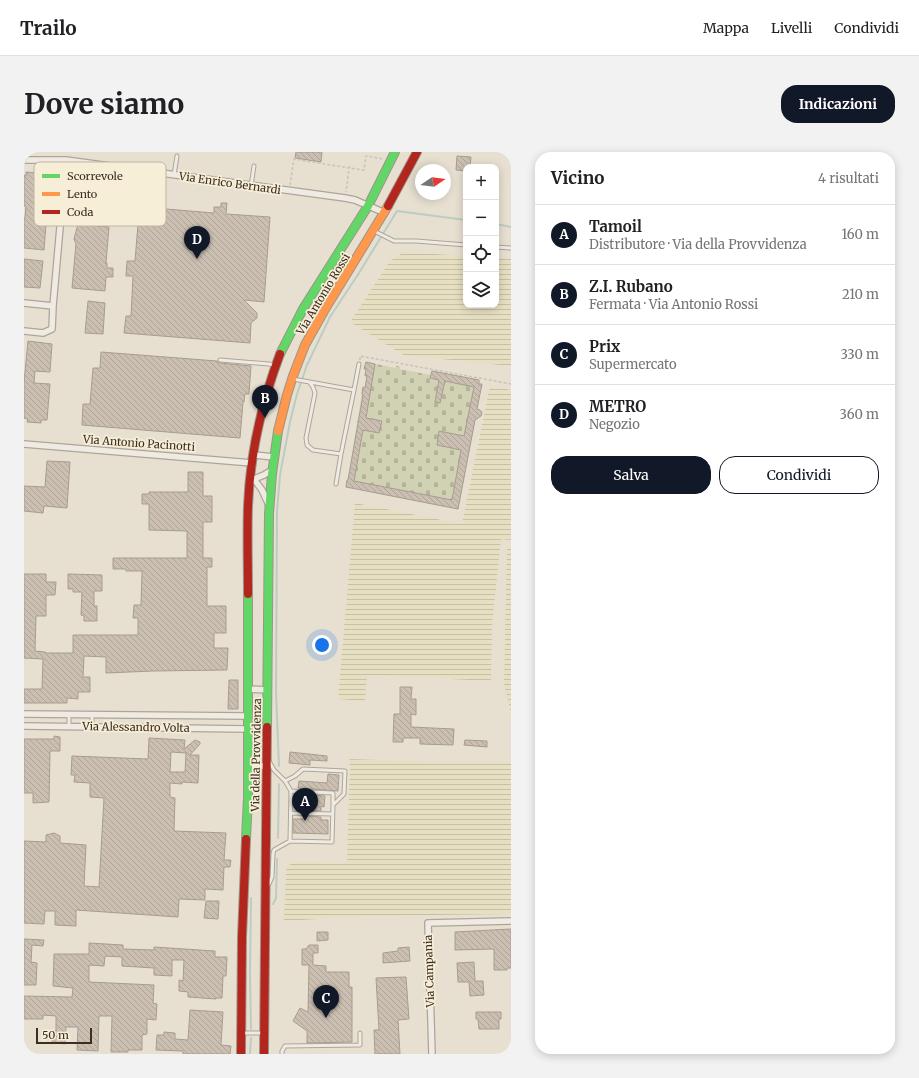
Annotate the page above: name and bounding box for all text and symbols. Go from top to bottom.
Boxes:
text: Trailo [20,16,77,40]
text: Mappa [703,19,749,37]
text: Livelli [771,19,812,37]
text: Condividi [834,19,899,37]
button: Indicazioni [781,85,895,123]
text: Dove siamo [24,86,184,122]
legend [34,162,166,226]
north arrow [415,164,451,200]
map controls [463,164,499,308]
button: + [463,164,499,200]
text: Vicino [551,167,604,189]
text: Scorrevole [67,169,123,183]
street label: Via Enrico Bernardi [177,169,282,197]
text: 4 risultati [818,170,879,187]
text: Lento [67,187,98,201]
button: − [463,200,499,236]
text: Coda [67,205,93,219]
text: Tamoil [589,217,642,236]
pin: D [184,226,210,259]
text: A [559,226,569,243]
text: 160 m [841,226,879,243]
button: locate [463,236,499,272]
text: Distributore · Via della Provvidenza [589,236,807,253]
street label: Via Antonio Rossi [293,250,353,338]
button: layers [463,272,499,308]
text: Z.I. Rubano [589,277,673,296]
text: B [559,286,569,303]
text: 210 m [842,286,879,303]
text: Fermata · Via Antonio Rossi [589,296,758,313]
text: Prix [589,337,620,356]
text: C [560,346,568,363]
text: 330 m [840,346,879,363]
text: Supermercato [589,356,677,373]
pin: B [252,385,278,418]
text: METRO [589,397,646,416]
text: D [559,406,569,423]
text: 360 m [840,406,879,423]
text: Negozio [589,416,640,433]
street label: Via Antonio Pacinotti [81,432,196,454]
button: Salva [551,456,711,494]
button: Condividi [719,456,879,494]
your location [312,635,332,655]
street label: Via della Provvidenza [248,698,264,813]
street label: Via Alessandro Volta [81,719,190,735]
pin: A [292,788,318,821]
street label: Via Campania [421,934,437,1009]
pin: C [313,985,339,1018]
scale bar [36,1026,92,1045]
text: 50 m [42,1028,69,1042]

